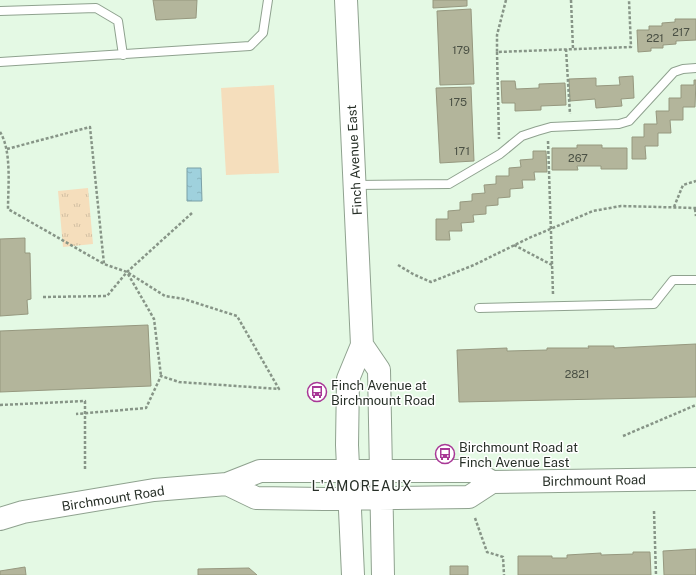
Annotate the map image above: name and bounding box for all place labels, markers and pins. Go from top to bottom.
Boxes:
place label: Finch Avenue at Birchmount Road [331,378,435,408]
bus stop icon: Finch Avenue at Birchmount Road [306,381,328,403]
place label: Birchmount Road at Finch Avenue East [459,440,578,470]
bus stop icon: Birchmount Road at Finch Avenue East [434,443,456,465]

